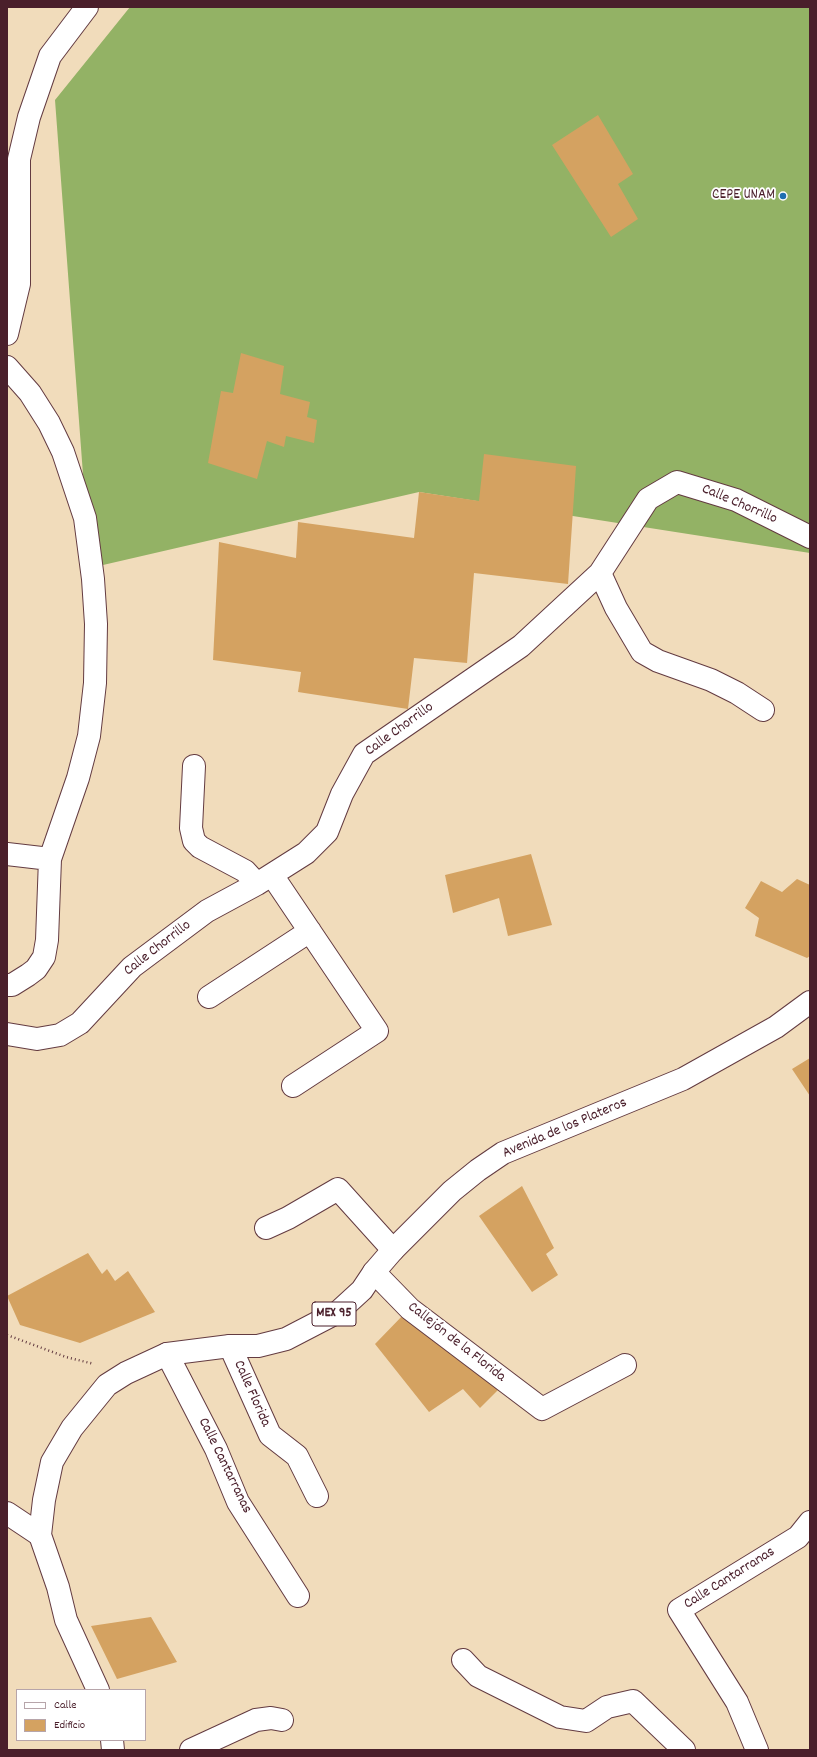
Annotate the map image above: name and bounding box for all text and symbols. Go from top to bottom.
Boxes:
place label: CEPE UNAM [712,187,775,205]
marker: CEPE UNAM [778,191,788,201]
street label: Calle Chorrillo [699,481,779,529]
street label: Calle Chorrillo [362,699,438,761]
street label: Calle Chorrillo [121,917,195,981]
street label: Avenida de los Plateros [500,1095,630,1163]
street label: Callejón de la Florida [403,1299,509,1387]
road number: MEX 95 [312,1302,356,1326]
street label: Calle Florida [228,1358,274,1430]
street label: Calle Cantarranas [193,1415,255,1517]
street label: Calle Cantarranas [681,1544,779,1614]
legend [16,1689,146,1741]
text: Calle [54,1697,77,1714]
text: Edificio [54,1717,85,1734]

